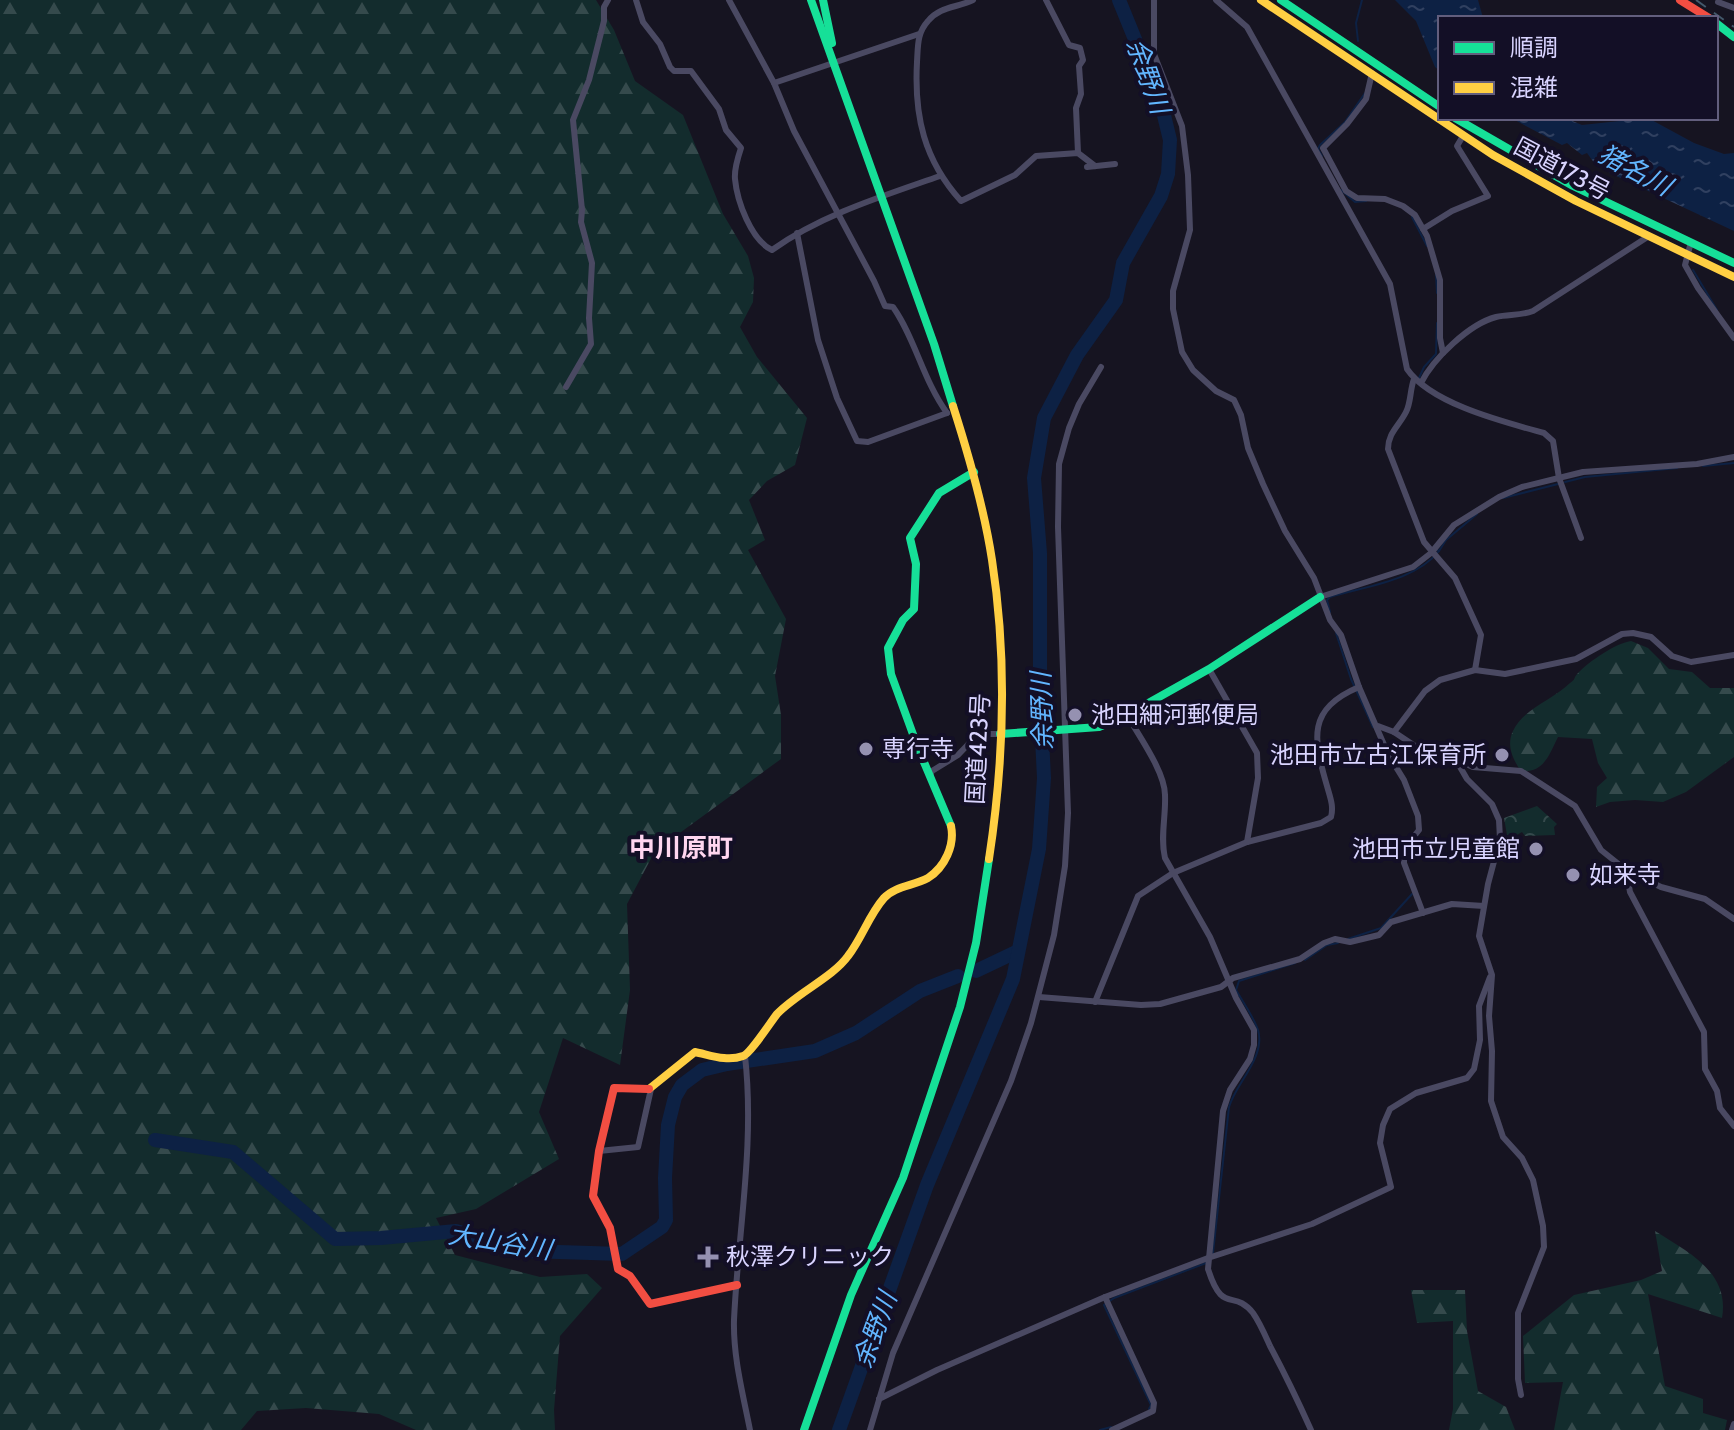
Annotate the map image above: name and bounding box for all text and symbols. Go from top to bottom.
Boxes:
legend [1438,16,1718,120]
text: 順調 [1510,33,1558,62]
water label: 余野川 [1120,34,1177,121]
text: 混雑 [1510,73,1558,102]
street label: 国道173号 [1509,131,1615,206]
water label: 猪名川 [1593,138,1680,204]
water label: 余野川 [1025,668,1059,751]
street label: 国道423号 [960,693,995,805]
place label: 池田細河郵便局 [1091,700,1259,729]
marker: 池田細河郵便局 [1066,706,1084,724]
place label: 専行寺 [882,734,954,763]
marker: 専行寺 [857,740,875,758]
place label: 池田市立古江保育所 [1270,740,1486,769]
marker: 池田市立古江保育所 [1493,746,1511,764]
district label: 中川原町 [629,832,733,864]
place label: 池田市立児童館 [1352,834,1520,863]
marker: 池田市立児童館 [1527,840,1545,858]
place label: 如来寺 [1589,860,1661,889]
marker: 如来寺 [1564,866,1582,884]
water label: 大山谷川 [446,1218,557,1266]
place label: 秋澤クリニック [726,1242,894,1271]
marker: 秋澤クリニック [697,1246,719,1268]
water label: 余野川 [847,1285,904,1372]

